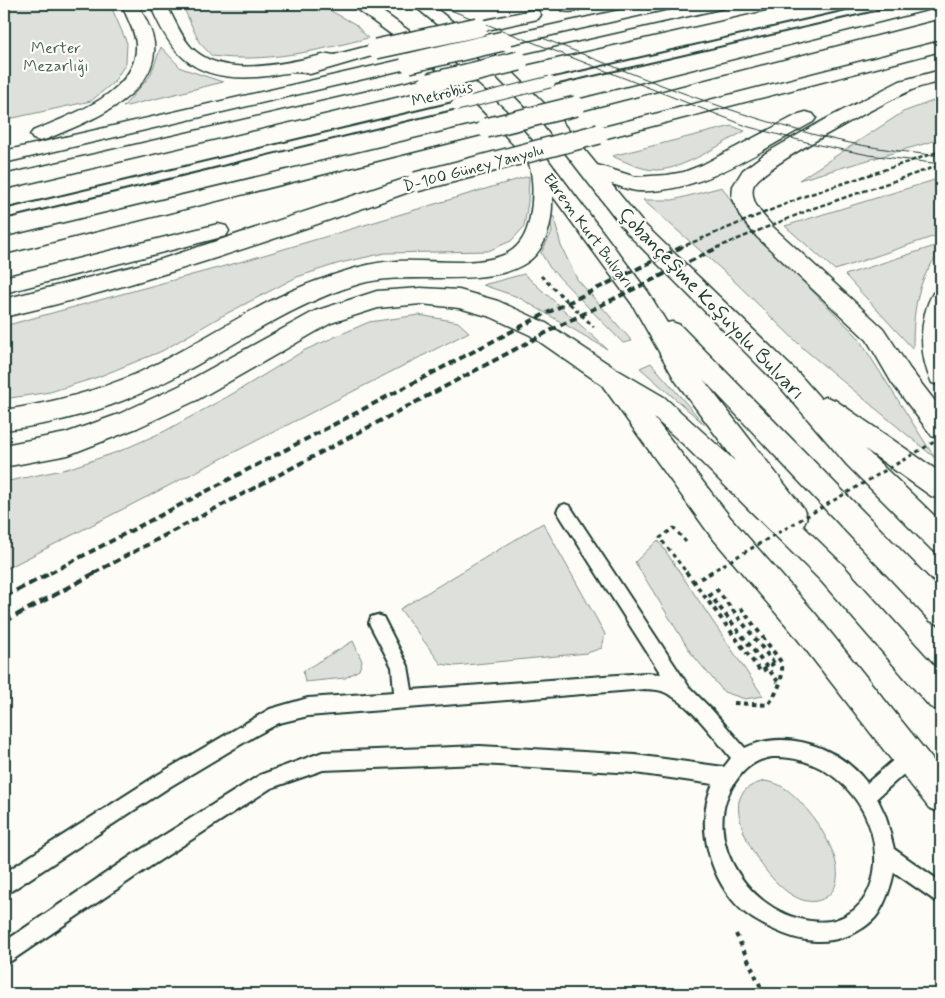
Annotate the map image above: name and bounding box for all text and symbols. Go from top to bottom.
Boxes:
park label: Merter Mezarlığı [23,38,89,77]
street label: Metrobüs [409,77,475,112]
street label: D-100 Güney Yanyolu [401,140,546,197]
street label: Ekrem Kurt Bulvarı [538,169,638,293]
street label: Çobançeşme Koşuyolu Bulvarı [612,202,810,406]

